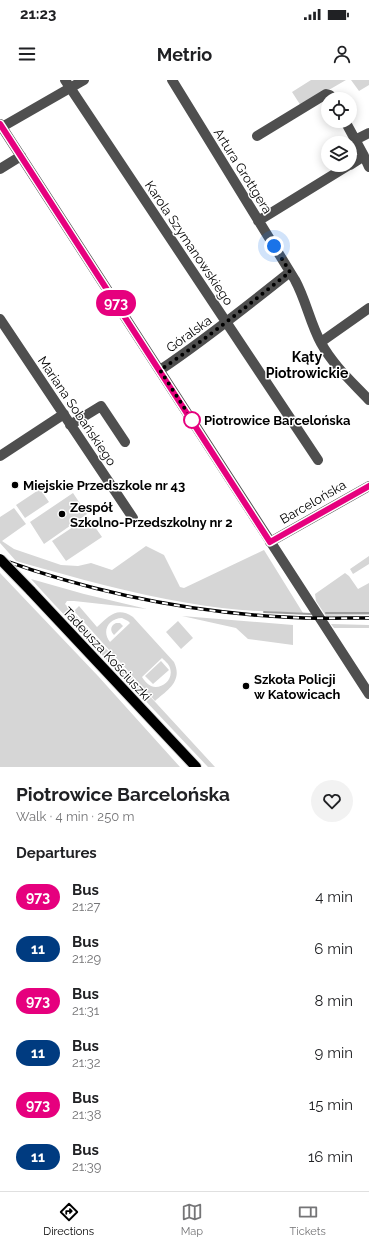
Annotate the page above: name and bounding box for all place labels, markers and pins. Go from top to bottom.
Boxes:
marker: Piotrowice Barcelońska [183,411,201,429]
place label: Piotrowice Barcelońska [204,413,351,428]
place label: Miejskie Przedszkole nr 43 [23,478,185,493]
marker: Miejskie Przedszkole nr 43 [10,480,20,490]
place label: Zespół Szkolno-Przedszkolny nr 2 [70,500,232,530]
marker: Zespół Szkolno-Przedszkolny nr 2 [57,509,67,519]
place label: Szkoła Policji w Katowicach [254,672,341,702]
marker: Szkoła Policji w Katowicach [241,681,251,691]

